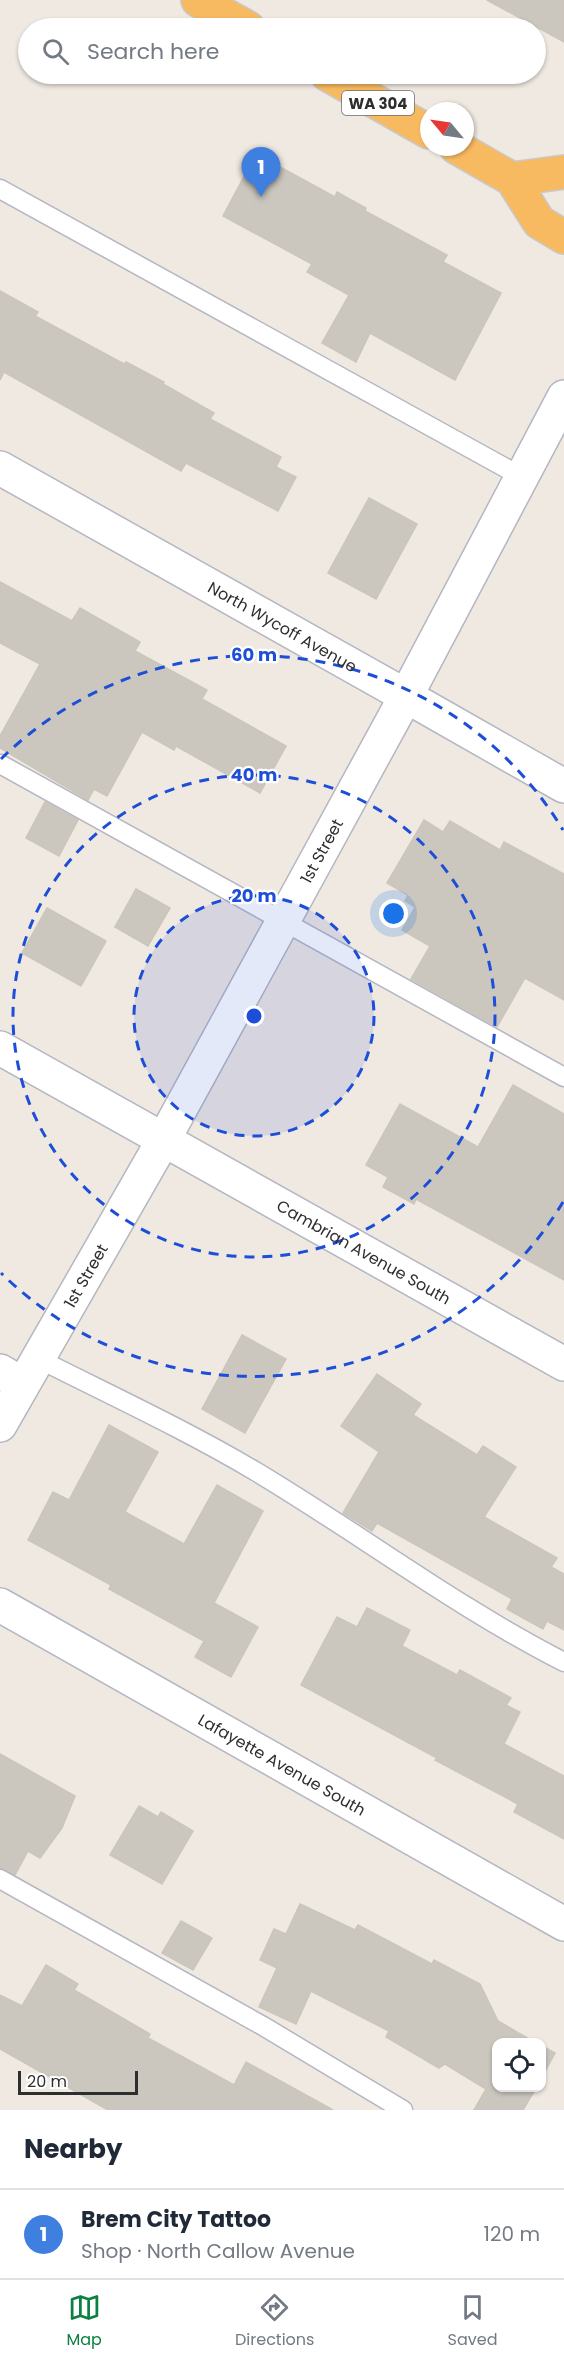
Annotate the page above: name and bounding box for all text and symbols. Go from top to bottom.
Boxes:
search box [18,18,546,84]
icon: search [39,35,72,68]
text: Search here [87,36,220,67]
road number: WA 304 [342,91,414,115]
north arrow [420,102,474,156]
pin: 1 [242,148,280,197]
street label: North Wycoff Avenue [204,576,361,678]
text: 60 m [231,642,277,667]
text: 40 m [231,762,277,787]
street label: 1st Street [294,814,348,887]
text: 20 m [232,883,276,908]
your location [379,899,408,928]
centre of rings [244,1006,264,1026]
street label: Cambrian Avenue South [273,1194,455,1310]
street label: 1st Street [58,1239,113,1312]
street label: Lafayette Avenue South [194,1708,370,1821]
map controls [492,2038,546,2092]
button: locate [492,2038,546,2092]
scale bar [18,2068,138,2096]
text: 20 m [27,2070,67,2093]
text: Nearby [24,2131,122,2167]
text: Brem City Tattoo [81,2204,271,2235]
text: 1 [40,2220,47,2248]
text: 120 m [484,2220,540,2248]
text: Shop · North Callow Avenue [81,2237,355,2265]
tab: Map [67,2291,102,2352]
tab: Directions [235,2291,314,2352]
tab: Saved [448,2291,497,2352]

